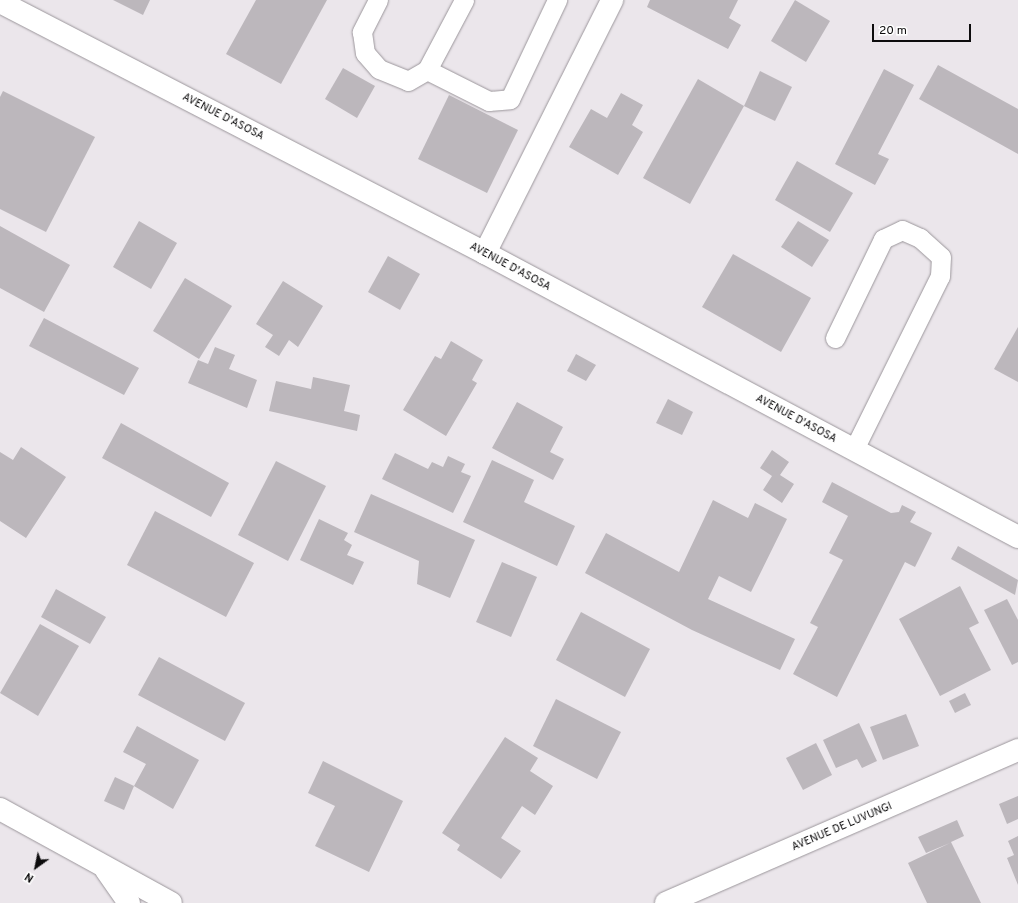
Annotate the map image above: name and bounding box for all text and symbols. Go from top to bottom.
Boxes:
scale bar [874,16,973,42]
text: 20 m [879,23,907,39]
street label: AVENUE D'ASOSA [180,91,266,143]
street label: AVENUE D'ASOSA [467,240,553,294]
street label: AVENUE D'ASOSA [753,392,839,446]
street label: AVENUE DE LUVUNGI [790,800,894,854]
north arrow [16,847,56,887]
text: N [22,869,37,885]

